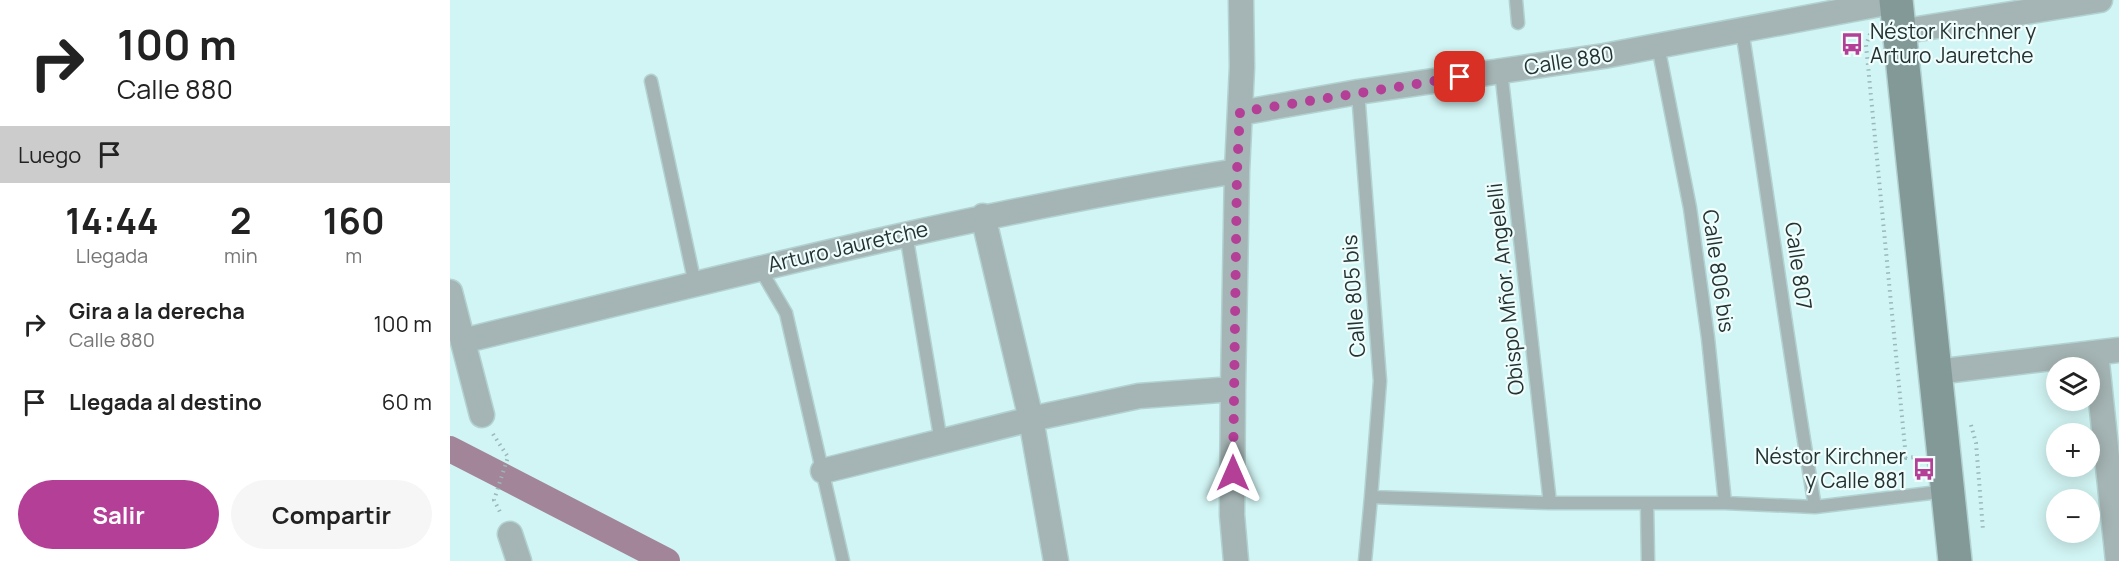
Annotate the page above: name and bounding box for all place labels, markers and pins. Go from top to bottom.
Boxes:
place label: Néstor Kirchner y Arturo Jauretche [1870,17,2036,69]
bus stop icon: Néstor Kirchner y Arturo Jauretche [1839,31,1865,57]
pin [1434,51,1485,102]
place label: Néstor Kirchner y Calle 881 [1755,442,1906,494]
bus stop icon: Néstor Kirchner y Calle 881 [1911,456,1937,482]

